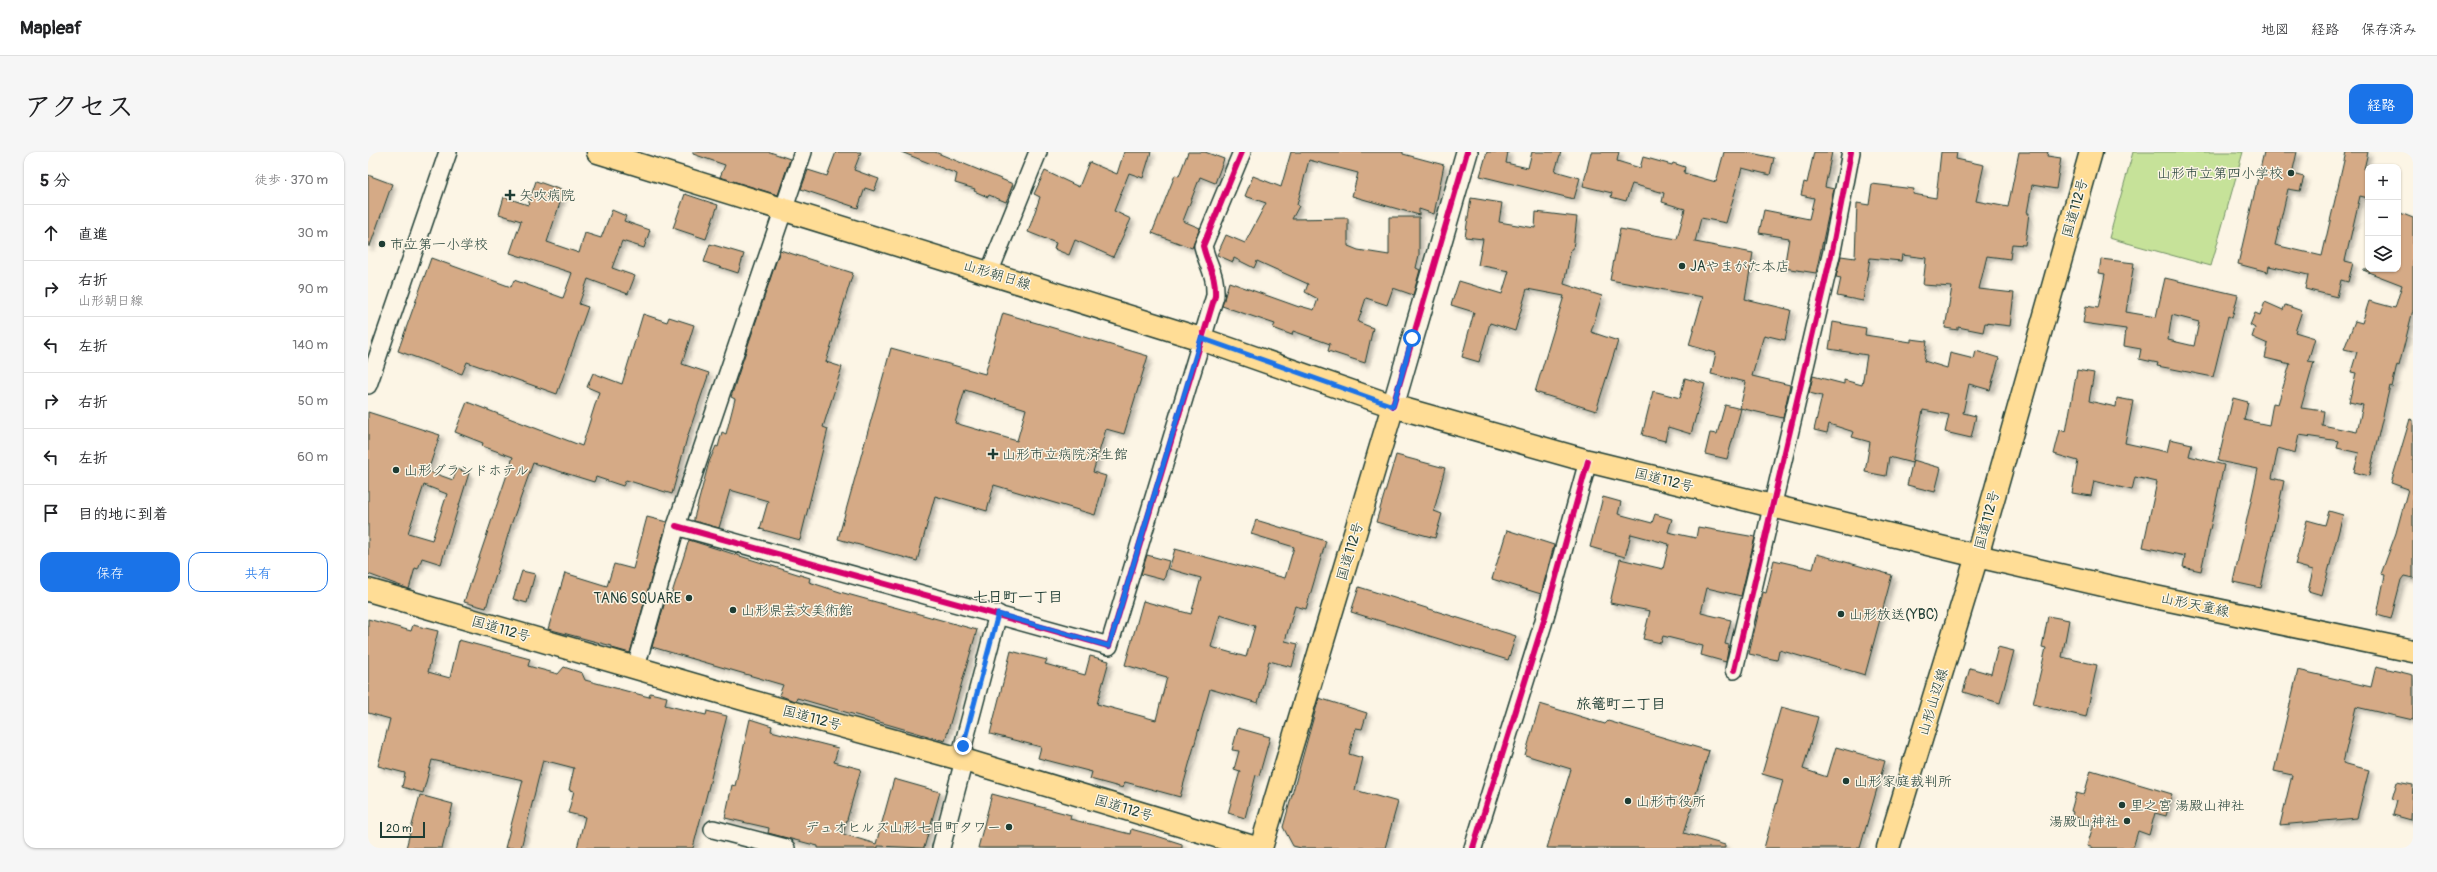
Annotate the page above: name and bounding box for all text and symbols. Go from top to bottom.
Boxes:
text: Mapleaf [20,16,82,40]
text: 地図 [2261,21,2289,38]
text: 経路 [2311,21,2339,38]
text: 保存済み [2361,21,2417,38]
button: 経路 [2349,84,2413,124]
text: アクセス [24,90,134,125]
map controls [2365,164,2401,272]
button: + [2365,164,2401,200]
place label: 山形市立第四小学校 [2157,165,2283,182]
marker: 山形市立第四小学校 [2286,168,2296,178]
text: 5 分 [40,170,70,191]
text: 徒歩 · 370 m [255,172,328,188]
street label: 国道112号 [2058,176,2092,240]
place label: 矢吹病院 [519,187,575,204]
marker: 矢吹病院 [504,189,516,201]
button: − [2365,200,2401,236]
icon: ahead [40,222,62,244]
text: 直進 [78,225,108,244]
text: 30 m [298,225,328,241]
place label: 市立第一小学校 [390,236,488,253]
button: layers [2365,236,2401,272]
marker: 市立第一小学校 [377,239,387,249]
street label: 山形朝日線 [961,257,1033,293]
place label: JAやまがた本店 [1690,258,1790,275]
marker: JAやまがた本店 [1677,261,1687,271]
text: 右折 [78,271,108,290]
icon: right [40,278,62,300]
text: 90 m [298,281,328,297]
text: 山形朝日線 [78,293,143,309]
route start [1403,329,1421,347]
icon: left [40,334,62,356]
text: 左折 [78,337,108,356]
text: 140 m [292,337,328,353]
icon: right [40,390,62,412]
text: 右折 [78,393,108,412]
text: 50 m [298,393,328,409]
icon: left [40,446,62,468]
place label: 山形市立病院済生館 [1002,446,1128,463]
marker: 山形市立病院済生館 [987,448,999,460]
text: 左折 [78,449,108,468]
text: 60 m [297,449,328,465]
place label: 山形グランドホテル [404,462,529,479]
street label: 国道112号 [1632,464,1696,496]
marker: 山形グランドホテル [391,465,401,475]
street label: 国道112号 [1971,488,2003,552]
icon: arrive [40,502,62,524]
text: 目的地に到着 [78,505,168,524]
street label: 国道112号 [1333,519,1367,583]
button: 保存 [40,552,180,592]
button: 共有 [188,552,328,592]
district label: 七日町一丁目 [973,588,1063,607]
street label: 山形天童線 [2159,589,2231,621]
place label: TAN6 SQUARE [593,590,681,607]
marker: TAN6 SQUARE [684,593,694,603]
place label: 山形県芸文美術館 [741,602,853,619]
marker: 山形県芸文美術館 [728,605,738,615]
place label: 山形放送(YBC) [1849,606,1939,623]
marker: 山形放送(YBC) [1836,609,1846,619]
street label: 国道112号 [469,612,533,646]
street label: 山形山辺線 [1915,666,1951,738]
district label: 旅篭町二丁目 [1576,695,1666,714]
street label: 国道112号 [780,702,844,734]
route end [954,737,972,755]
place label: 山形家庭裁判所 [1854,773,1952,790]
marker: 山形家庭裁判所 [1841,776,1851,786]
street label: 国道112号 [1092,791,1156,825]
place label: 山形市役所 [1636,793,1706,810]
marker: 山形市役所 [1623,796,1633,806]
place label: 里之宮 湯殿山神社 [2130,797,2245,814]
marker: 里之宮 湯殿山神社 [2117,800,2127,810]
place label: 湯殿山神社 [2049,813,2119,830]
marker: 湯殿山神社 [2122,816,2132,826]
place label: デュオヒルズ山形七日町タワー [805,819,1001,836]
scale bar [380,820,425,839]
text: 20 m [386,822,412,835]
marker: デュオヒルズ山形七日町タワー [1004,822,1014,832]

